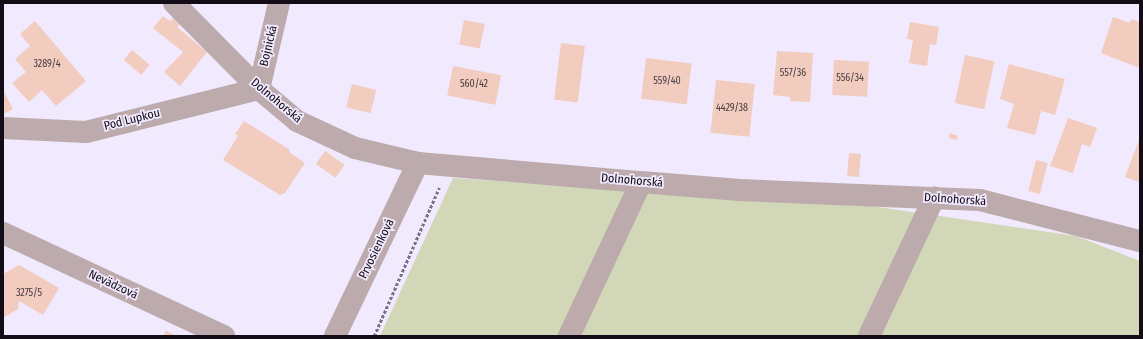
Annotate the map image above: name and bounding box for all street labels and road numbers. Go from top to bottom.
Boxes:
street label: Bojnická [257,24,281,68]
street label: Dolnohorská [248,76,304,126]
street label: Pod Lupkou [102,106,162,134]
street label: Dolnohorská [600,171,664,191]
street label: Dolnohorská [923,191,987,209]
street label: Prvosienková [356,217,398,281]
street label: Nevädzová [86,267,140,303]

